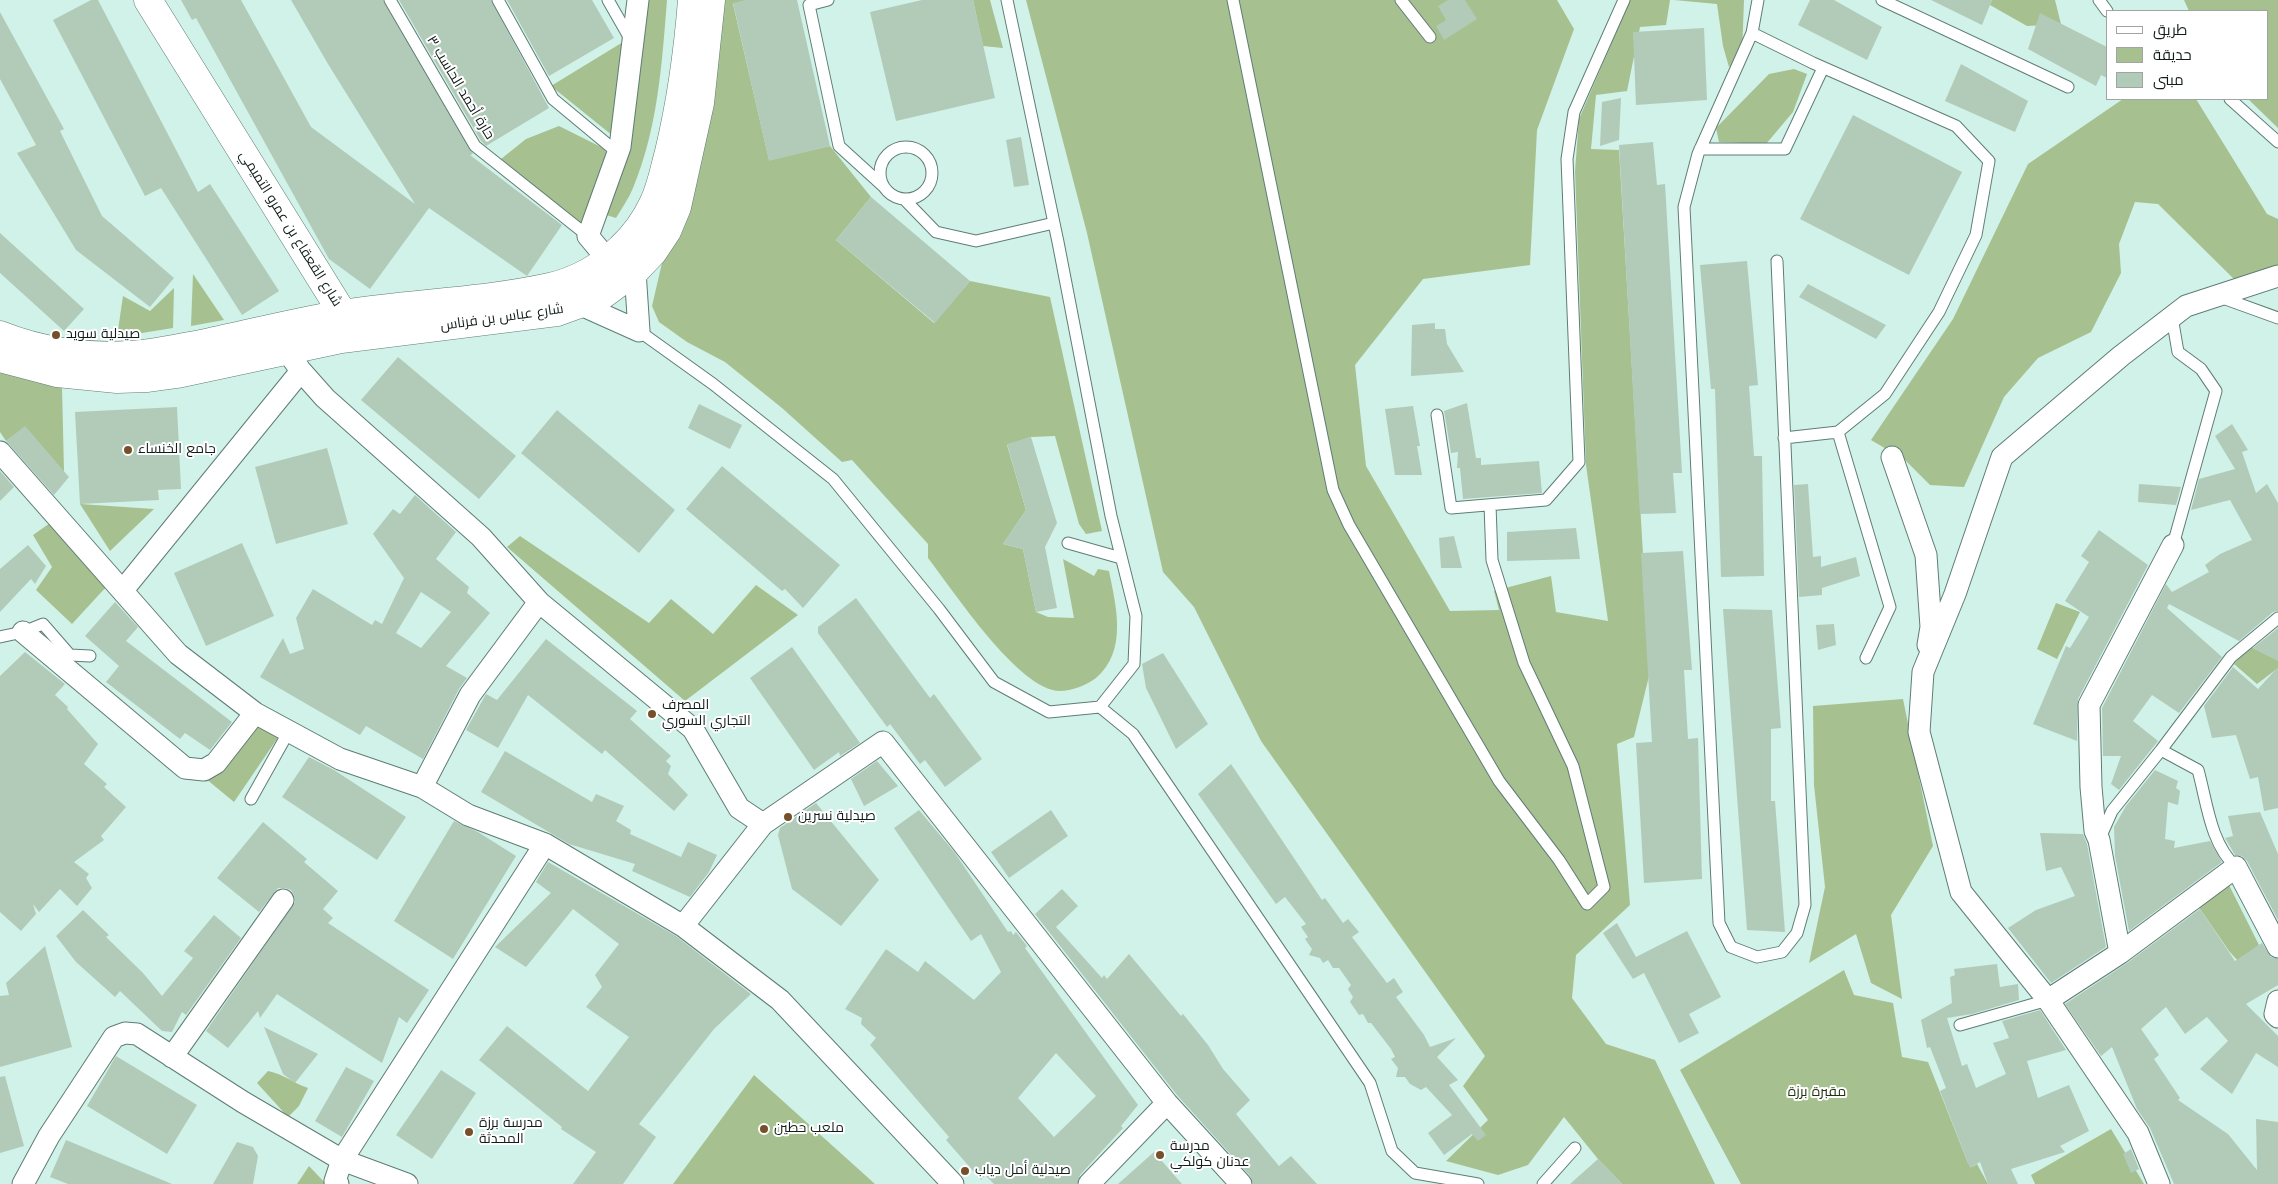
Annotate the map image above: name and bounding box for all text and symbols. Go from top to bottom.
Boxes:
legend [2106,10,2268,100]
text: طريق [2153,19,2187,41]
street label: حارة أحمد الحاسب ٣ [423,33,497,143]
text: حديقة [2153,44,2192,66]
text: مبنى [2153,69,2184,91]
street label: شارع القعقاع بن عمرو التميمي [235,148,345,310]
street label: شارع عباس بن فرناس [439,301,565,335]
place label: صيدلية سويد [66,327,140,343]
marker: صيدلية سويد [50,329,62,341]
place label: جامع الخنساء [138,442,216,458]
marker: جامع الخنساء [122,444,134,456]
place label: المصرف التجاري السوري [662,698,751,730]
marker: المصرف التجاري السوري [646,708,658,720]
place label: صيدلية نسرين [798,809,876,825]
marker: صيدلية نسرين [782,811,794,823]
park label: مقبرة برزة [1788,1085,1846,1101]
place label: مدرسة برزة المحدثة [479,1116,543,1148]
place label: ملعب حطين [774,1121,844,1137]
marker: ملعب حطين [758,1123,770,1135]
marker: مدرسة برزة المحدثة [463,1126,475,1138]
place label: مدرسة عدنان كولكي [1170,1139,1249,1172]
marker: مدرسة عدنان كولكي [1154,1149,1166,1161]
place label: صيدلية أمل دياب [975,1163,1071,1179]
marker: صيدلية أمل دياب [959,1165,971,1177]

